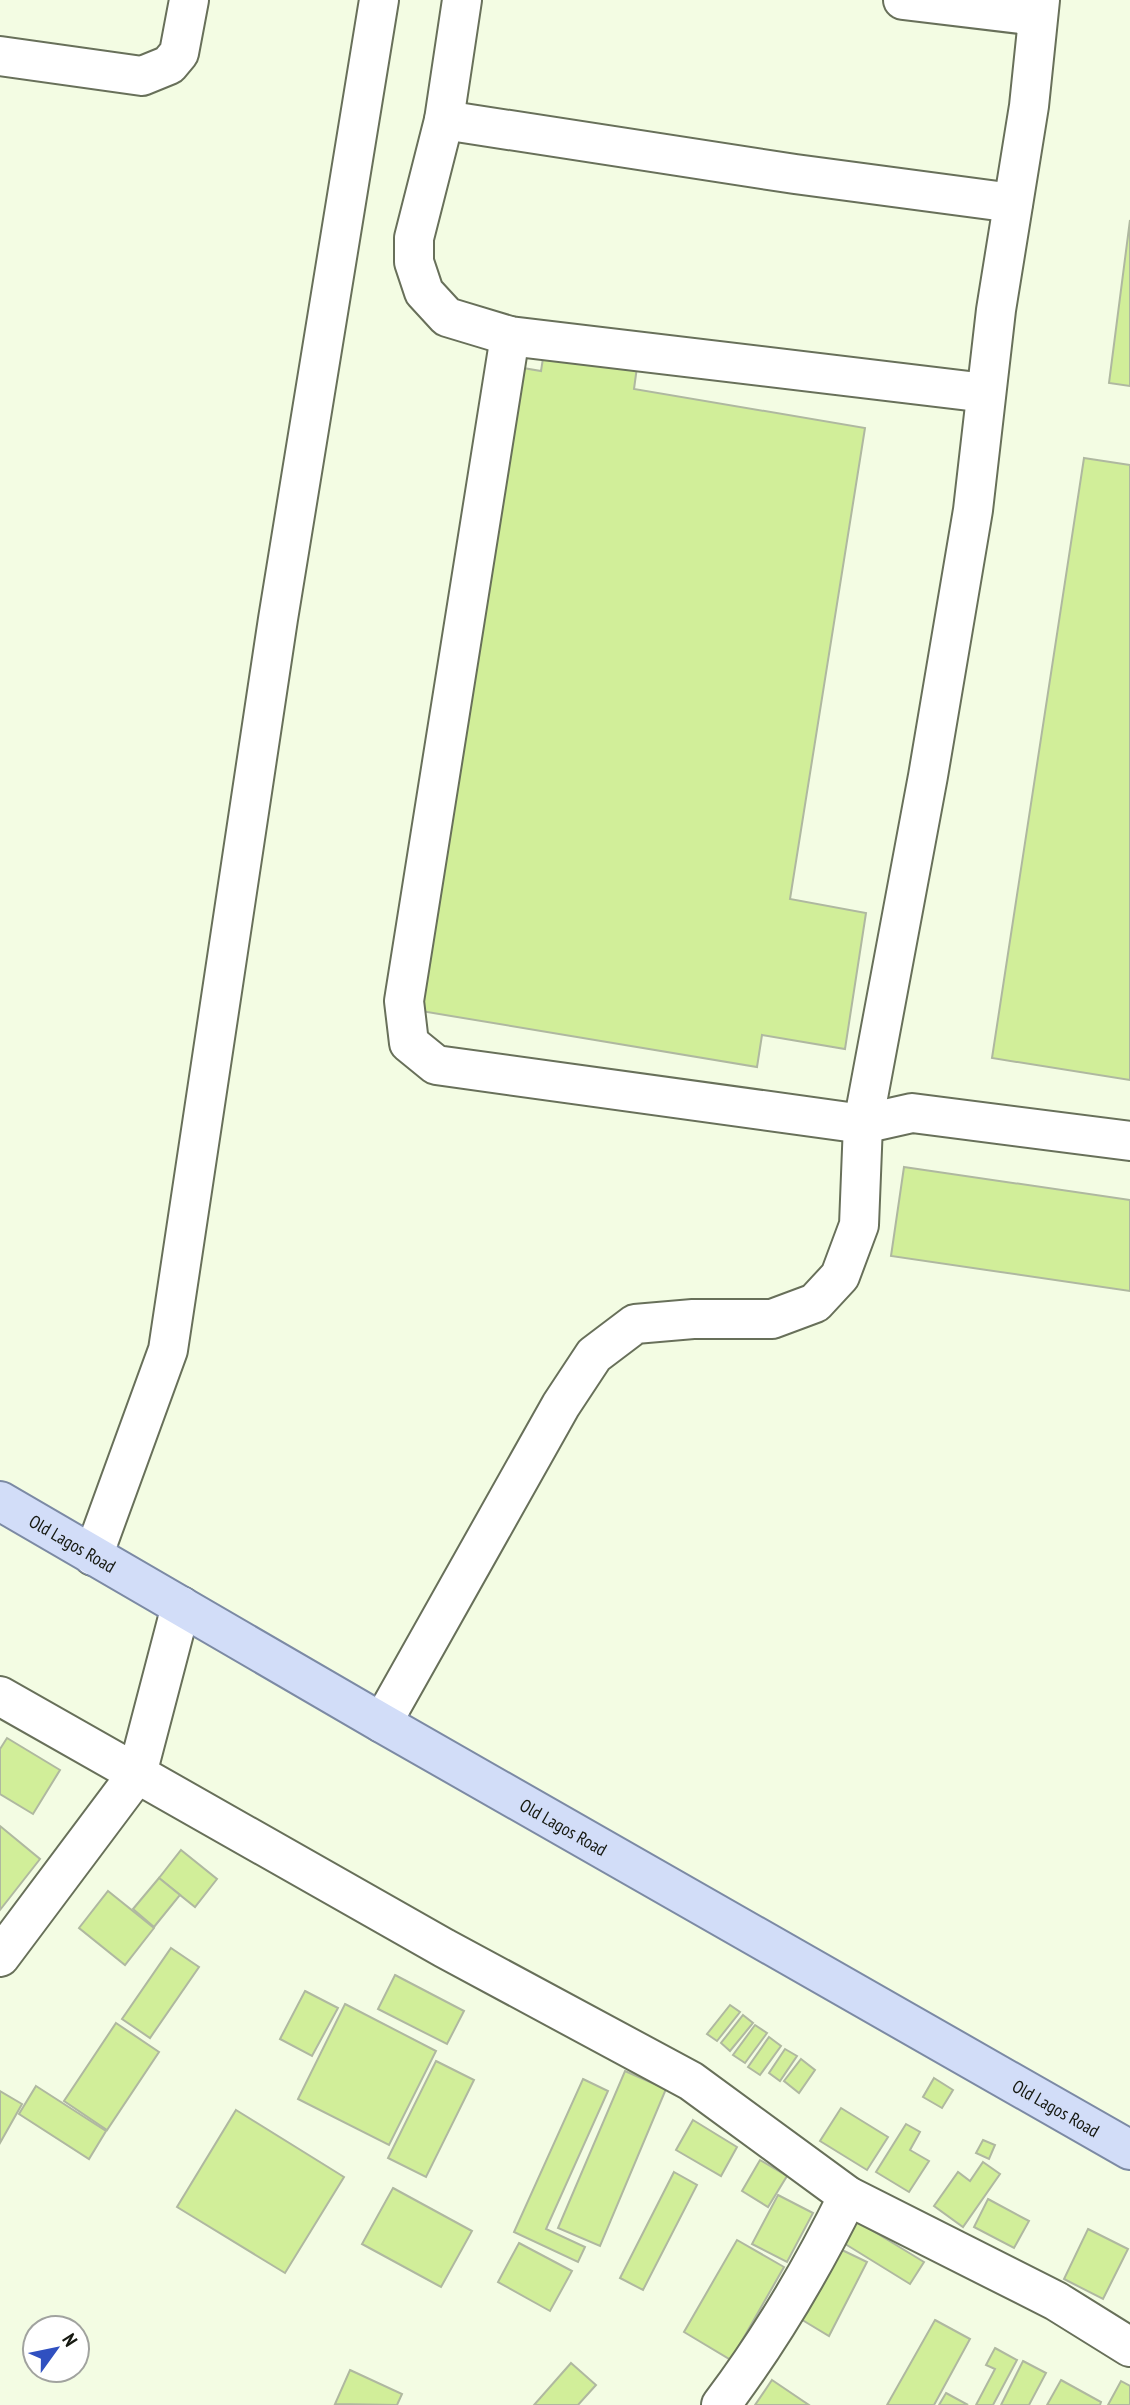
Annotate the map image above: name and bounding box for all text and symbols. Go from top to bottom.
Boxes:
street label: Old Lagos Road [25,1509,120,1577]
street label: Old Lagos Road [516,1793,611,1861]
street label: Old Lagos Road [1009,2074,1104,2142]
north arrow [21,2314,91,2384]
text: N [57,2329,83,2351]

